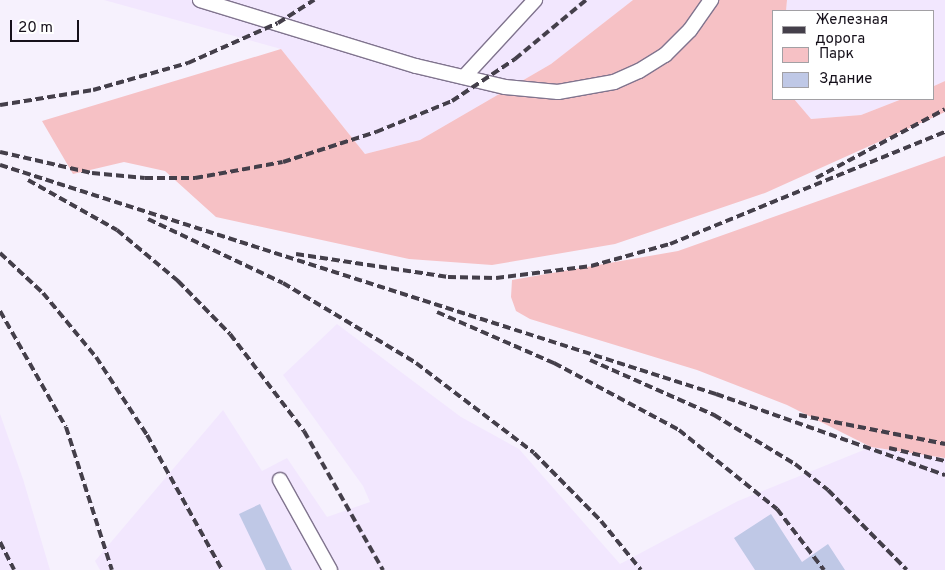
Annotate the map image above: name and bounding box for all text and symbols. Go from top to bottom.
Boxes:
scale bar [12,10,81,42]
legend [772,10,935,100]
text: Железная дорога [816,11,888,49]
text: 20 m [18,19,53,38]
text: Парк [819,45,854,64]
text: Здание [819,70,872,89]

